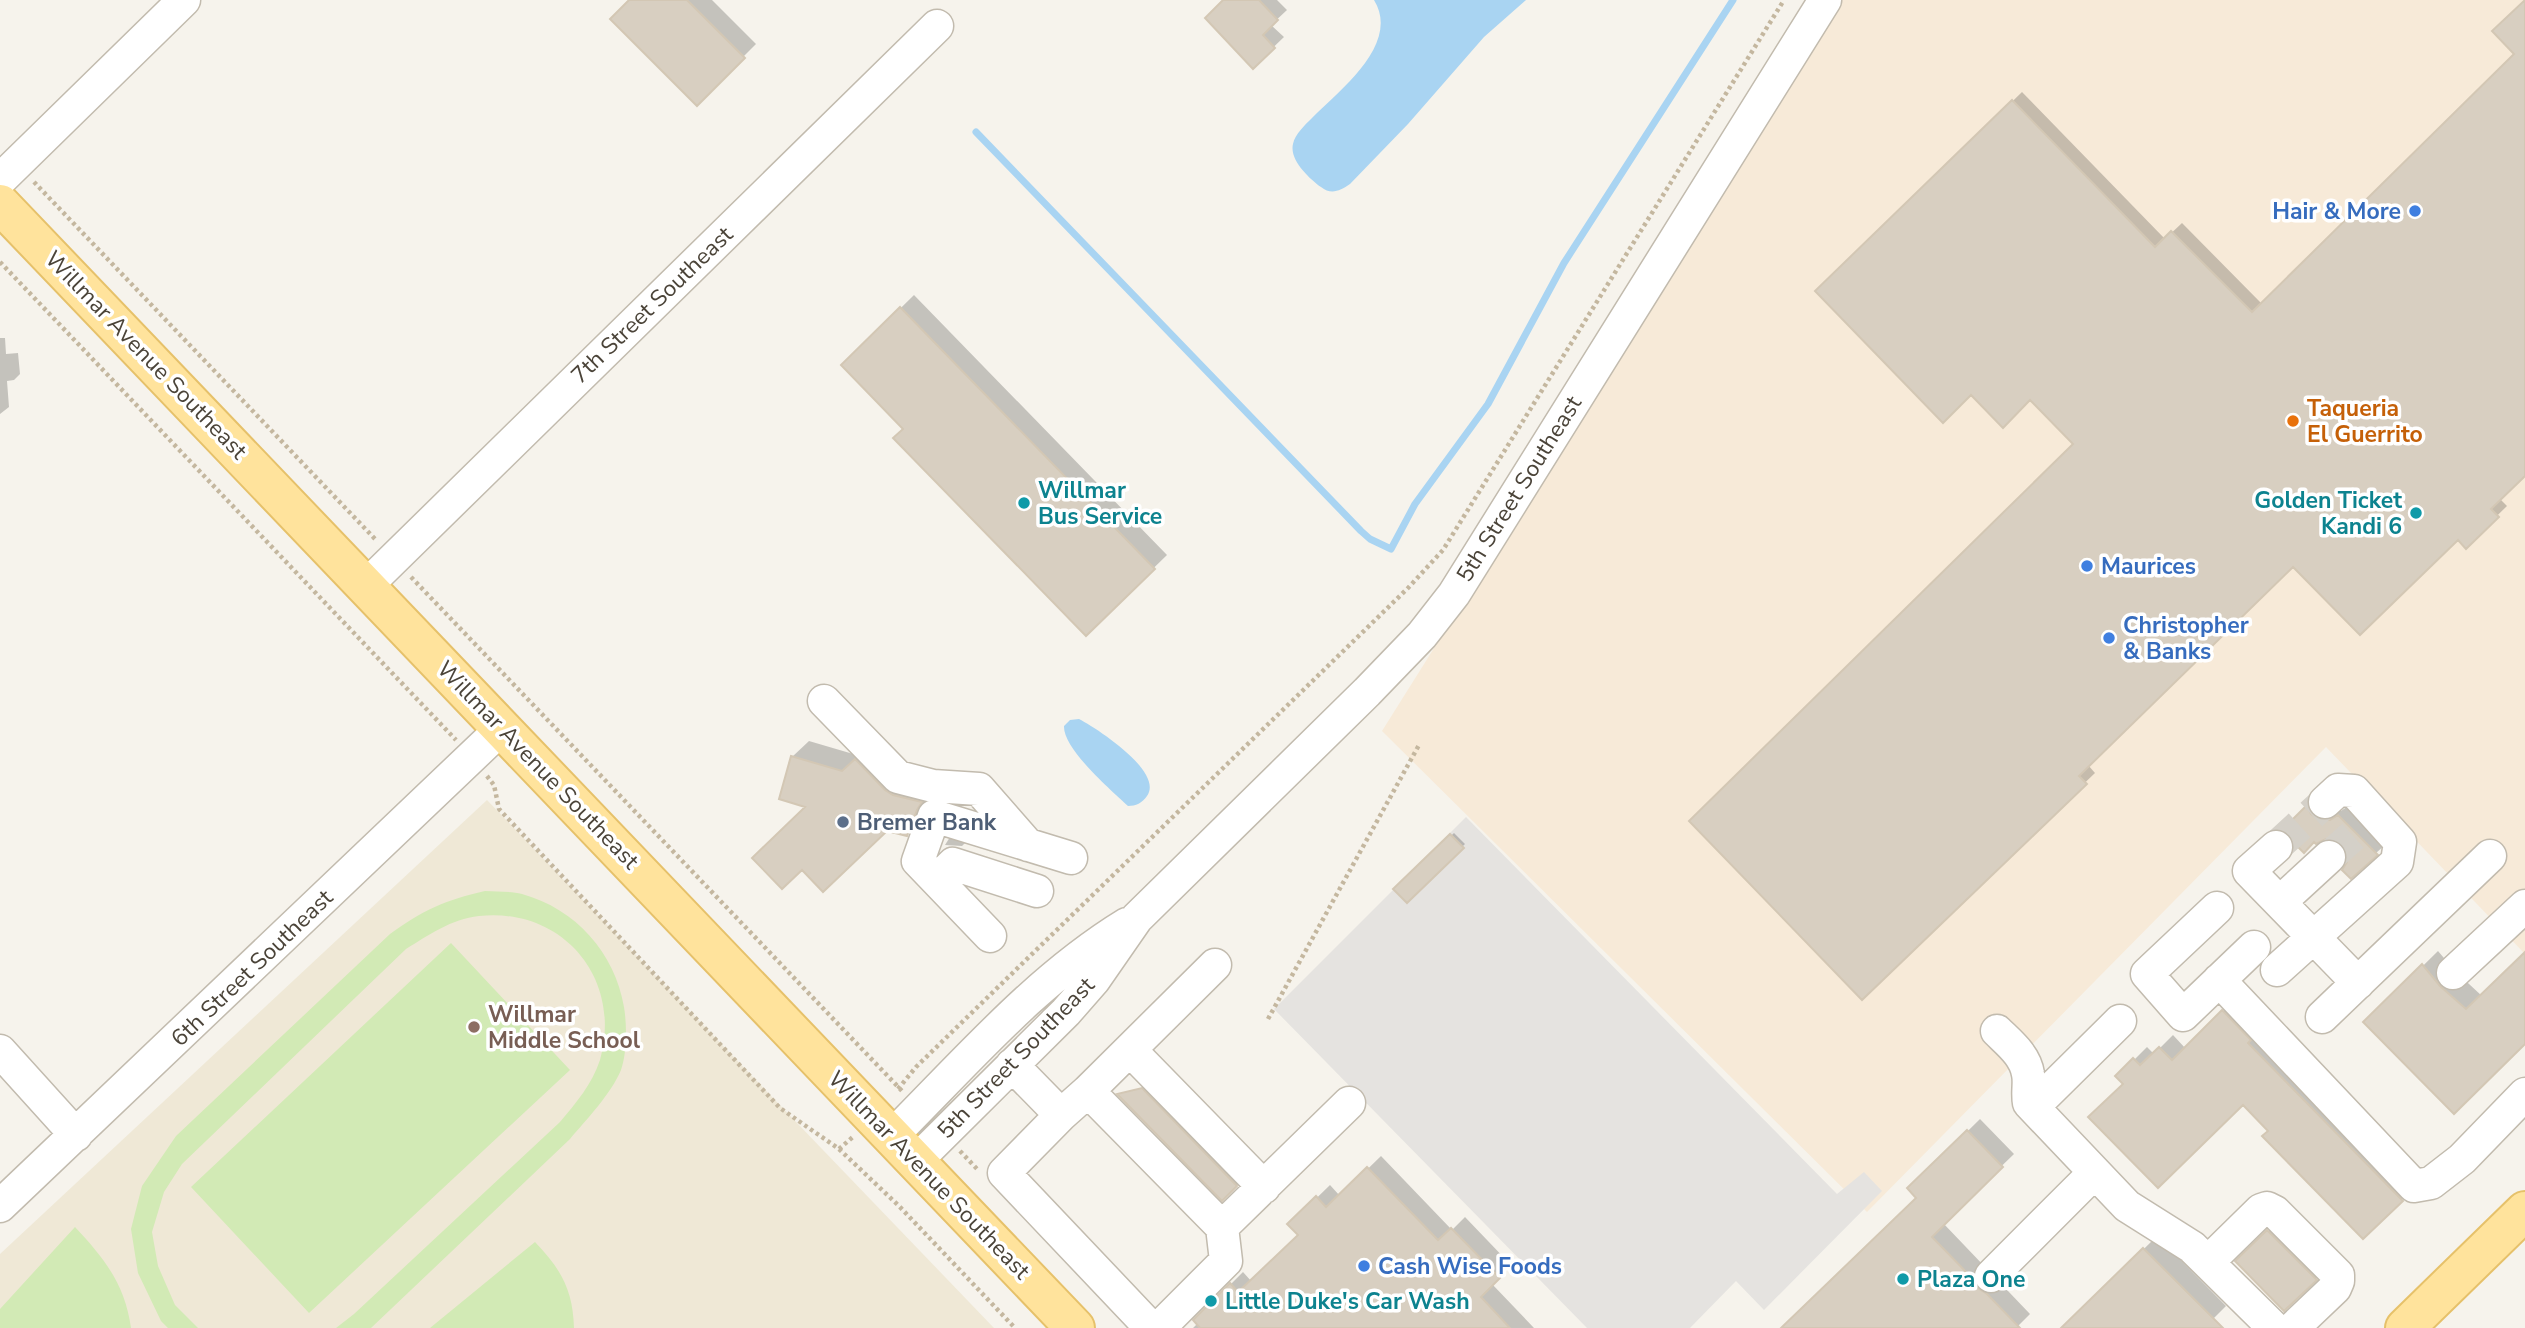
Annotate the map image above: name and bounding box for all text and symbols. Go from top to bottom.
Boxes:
place label: Hair & More [2272,196,2401,227]
marker: Hair & More [2407,203,2423,219]
street label: 7th Street Southeast [564,219,740,390]
street label: Willmar Avenue Southeast [38,244,255,467]
street label: 5th Street Southeast [1449,389,1589,588]
place label: Taqueria El Guerrito [2307,393,2423,450]
marker: Taqueria El Guerrito [2285,413,2301,429]
place label: Willmar Bus Service [1038,475,1162,532]
place label: Golden Ticket Kandi 6 [2254,485,2402,542]
marker: Willmar Bus Service [1016,495,1032,511]
marker: Golden Ticket Kandi 6 [2408,505,2424,521]
place label: Maurices [2101,551,2196,582]
marker: Maurices [2079,558,2095,574]
place label: Christopher & Banks [2123,610,2249,667]
marker: Christopher & Banks [2101,630,2117,646]
street label: Willmar Avenue Southeast [430,654,647,877]
place label: Bremer Bank [857,807,997,838]
marker: Bremer Bank [835,814,851,830]
street label: 6th Street Southeast [164,882,340,1053]
street label: 5th Street Southeast [931,970,1102,1146]
place label: Willmar Middle School [488,999,641,1056]
marker: Willmar Middle School [466,1019,482,1035]
street label: Willmar Avenue Southeast [821,1064,1038,1287]
place label: Cash Wise Foods [1378,1251,1562,1282]
marker: Cash Wise Foods [1356,1258,1372,1274]
place label: Plaza One [1917,1264,2025,1295]
marker: Plaza One [1895,1271,1911,1287]
place label: Little Duke's Car Wash [1225,1286,1470,1317]
marker: Little Duke's Car Wash [1203,1293,1219,1309]

